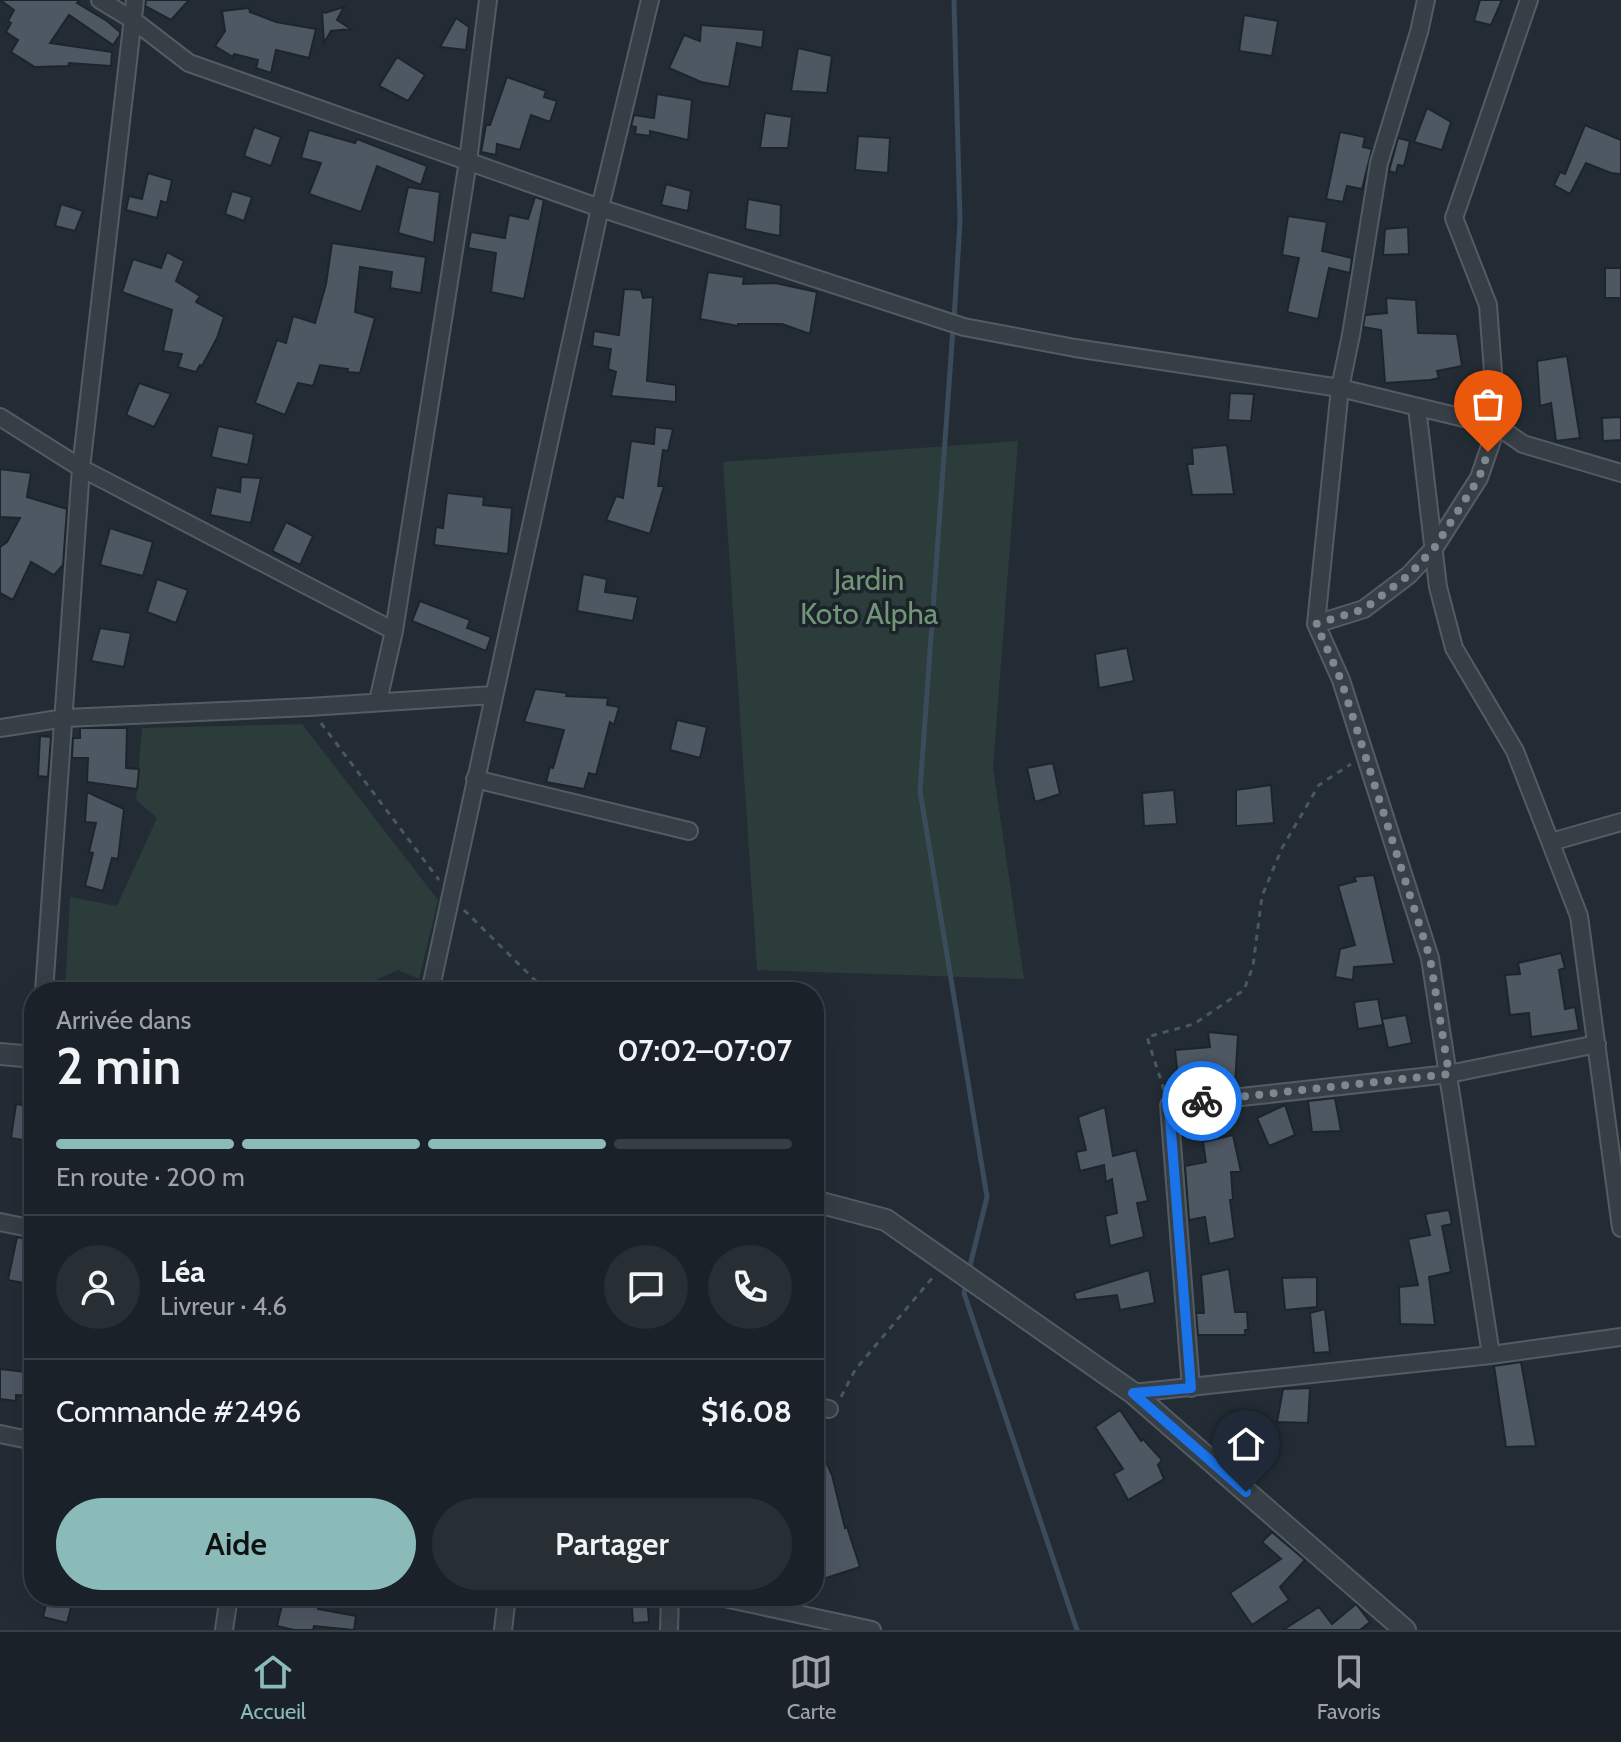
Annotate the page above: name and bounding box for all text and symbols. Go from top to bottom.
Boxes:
pin [1454,370,1522,452]
icon: bag [1466,382,1510,426]
park label: Jardin Koto Alpha [800,561,939,632]
text: Arrivée dans [56,1004,191,1036]
text: 07:02–07:07 [617,1032,792,1069]
text: 2 min [56,1034,181,1097]
courier [1162,1061,1242,1141]
icon: bike [1180,1079,1224,1123]
text: En route · 200 m [56,1161,245,1193]
button: person [56,1245,140,1329]
button: chat [604,1245,688,1329]
button: phone [708,1245,792,1329]
text: Léa [160,1253,205,1290]
text: Livreur · 4.6 [160,1290,287,1322]
text: Commande #2496 [56,1393,301,1430]
text: $16.08 [701,1393,792,1430]
pin [1212,1410,1280,1492]
icon: home [1224,1422,1268,1466]
button: Aide [56,1498,416,1590]
button: Partager [432,1498,792,1590]
tab: Accueil [240,1650,306,1725]
tab: Carte [787,1650,836,1725]
tab: Favoris [1317,1650,1381,1725]

